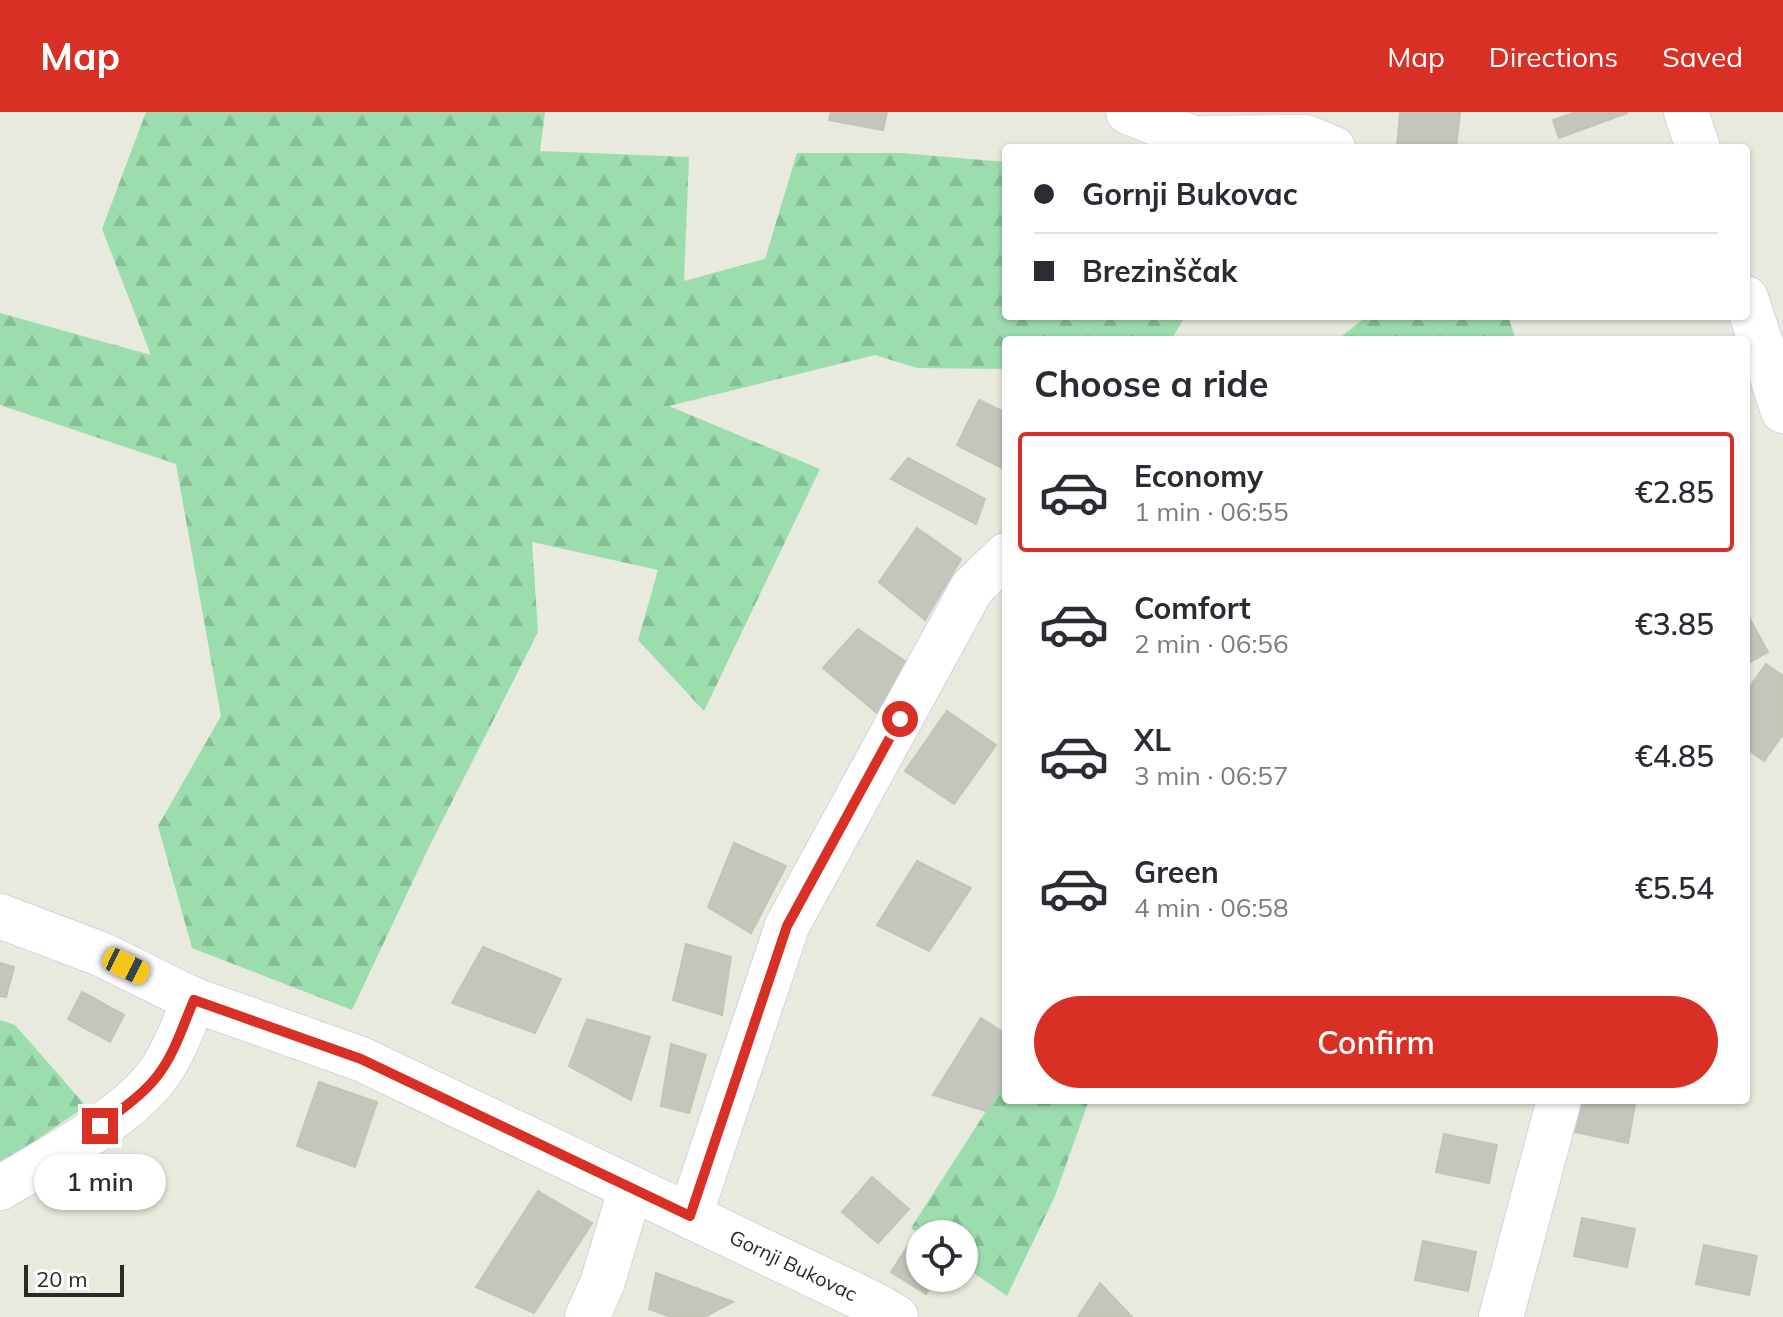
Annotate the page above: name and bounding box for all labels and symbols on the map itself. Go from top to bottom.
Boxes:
route start [882,701,918,737]
car [99,945,153,987]
route end [82,1108,118,1144]
callout: 1 min [34,1154,166,1210]
street label: Gornji Bukovac [726,1224,862,1306]
scale bar [24,1261,124,1297]

